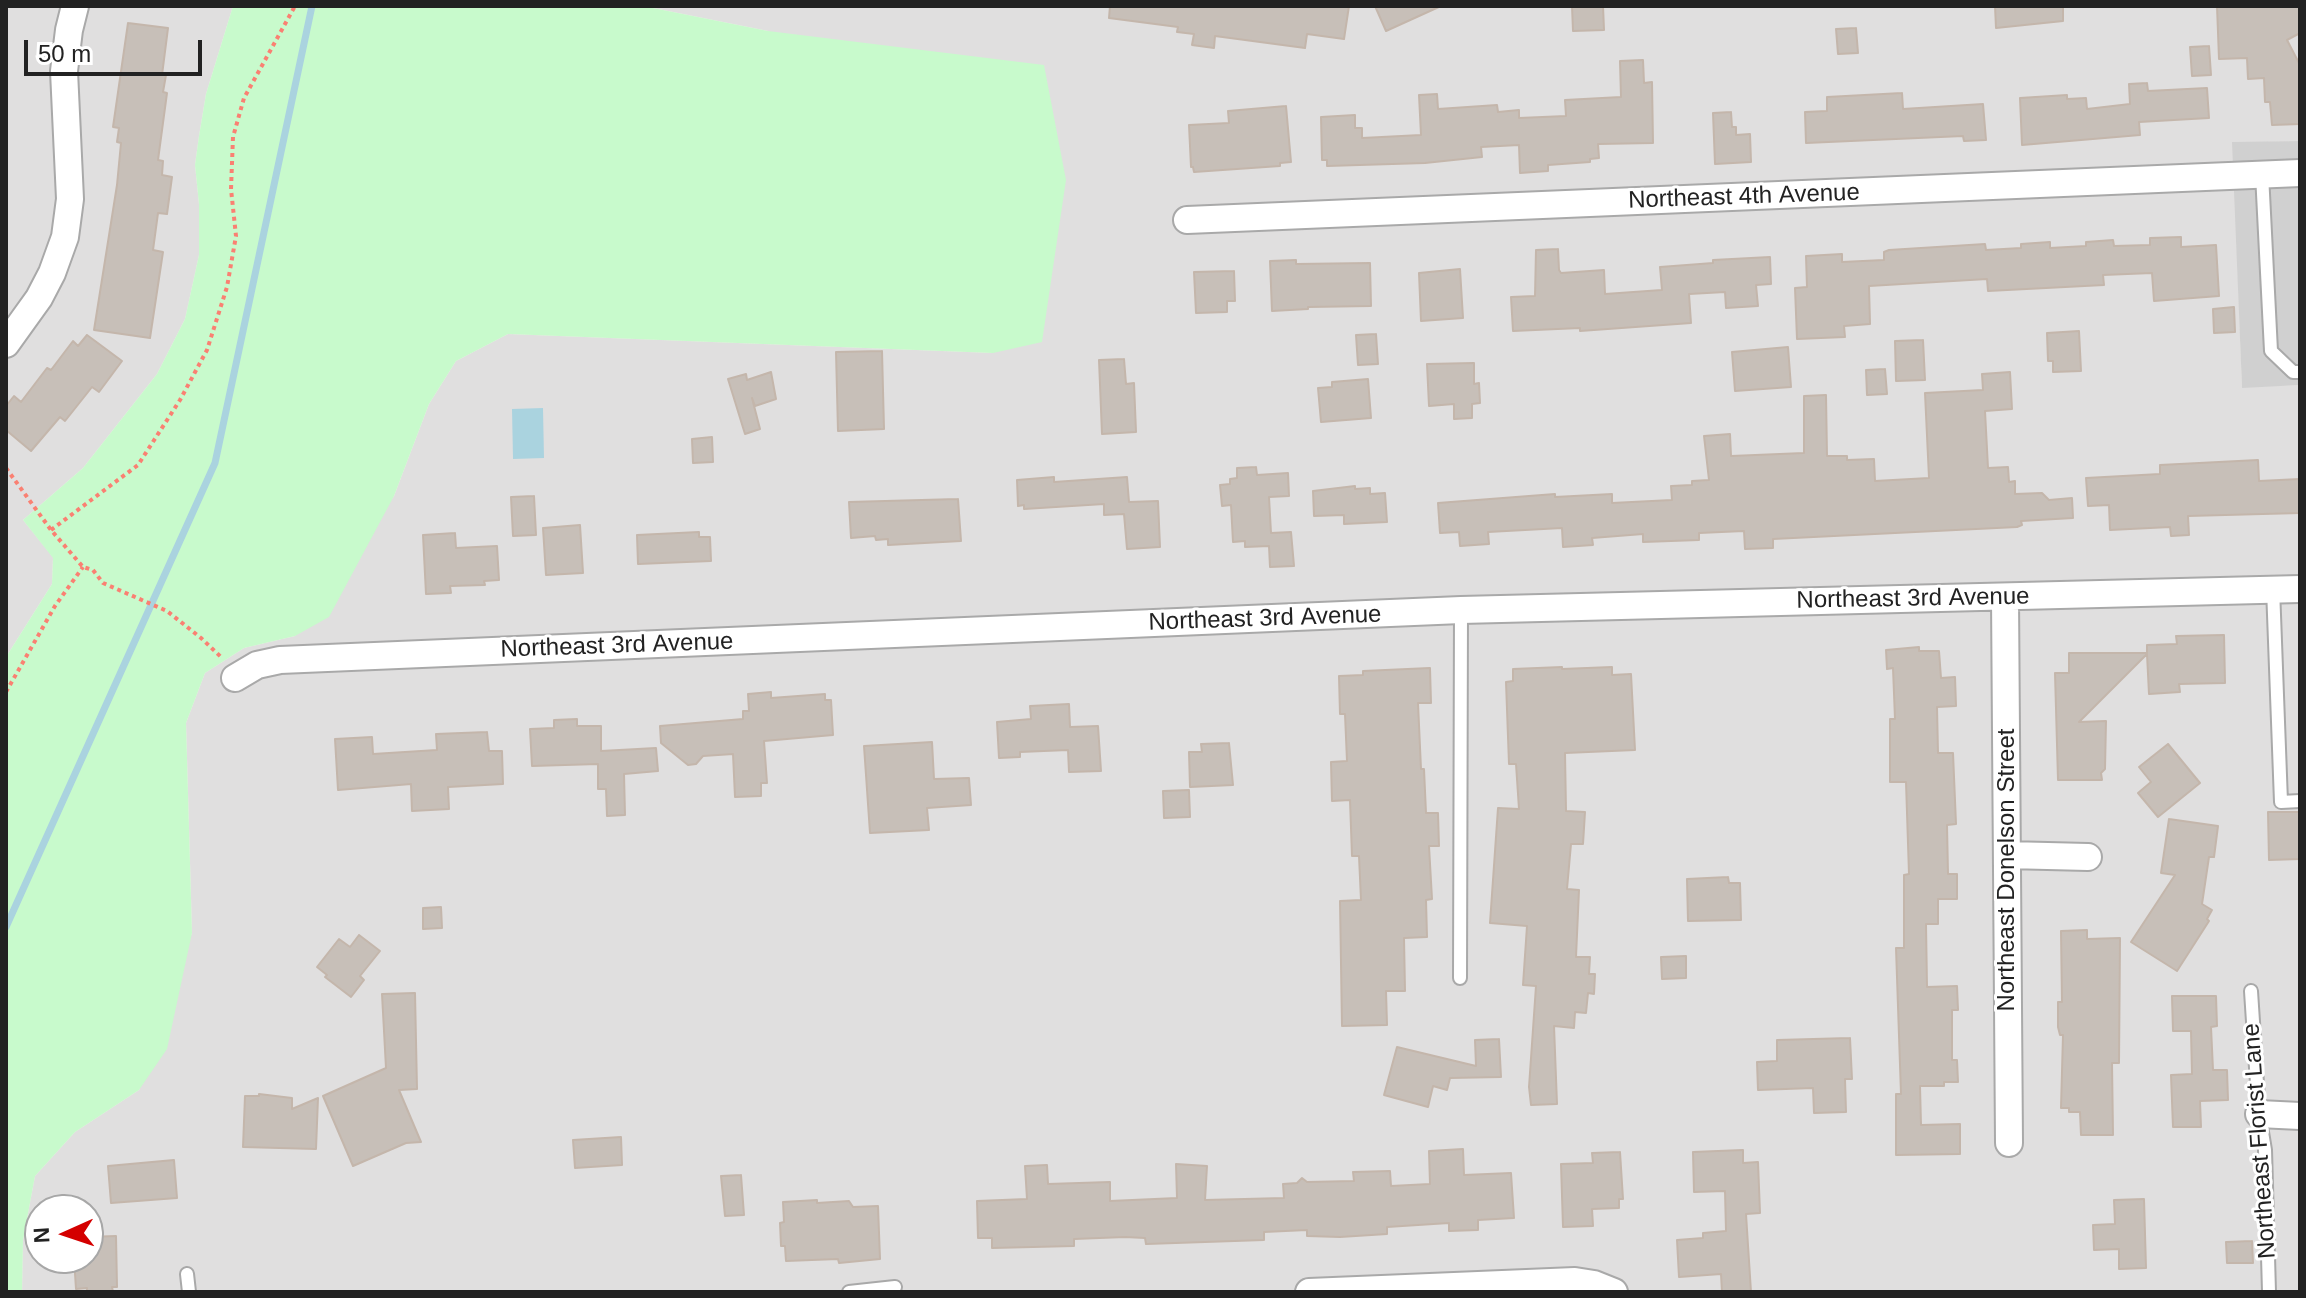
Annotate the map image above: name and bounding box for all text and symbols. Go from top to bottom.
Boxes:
scale bar [28,24,206,74]
text: 50 m [38,40,91,67]
street label: Northeast 4th Avenue [1628,179,1860,215]
street label: Northeast 3rd Avenue [1796,583,2030,615]
street label: Northeast 3rd Avenue [1148,601,1382,637]
street label: Northeast 3rd Avenue [500,628,734,664]
street label: Northeast Donelson Street [1993,729,2021,1011]
street label: Northeast Florist Lane [2237,1022,2283,1260]
north arrow [24,1194,104,1274]
text: N [29,1227,54,1244]

